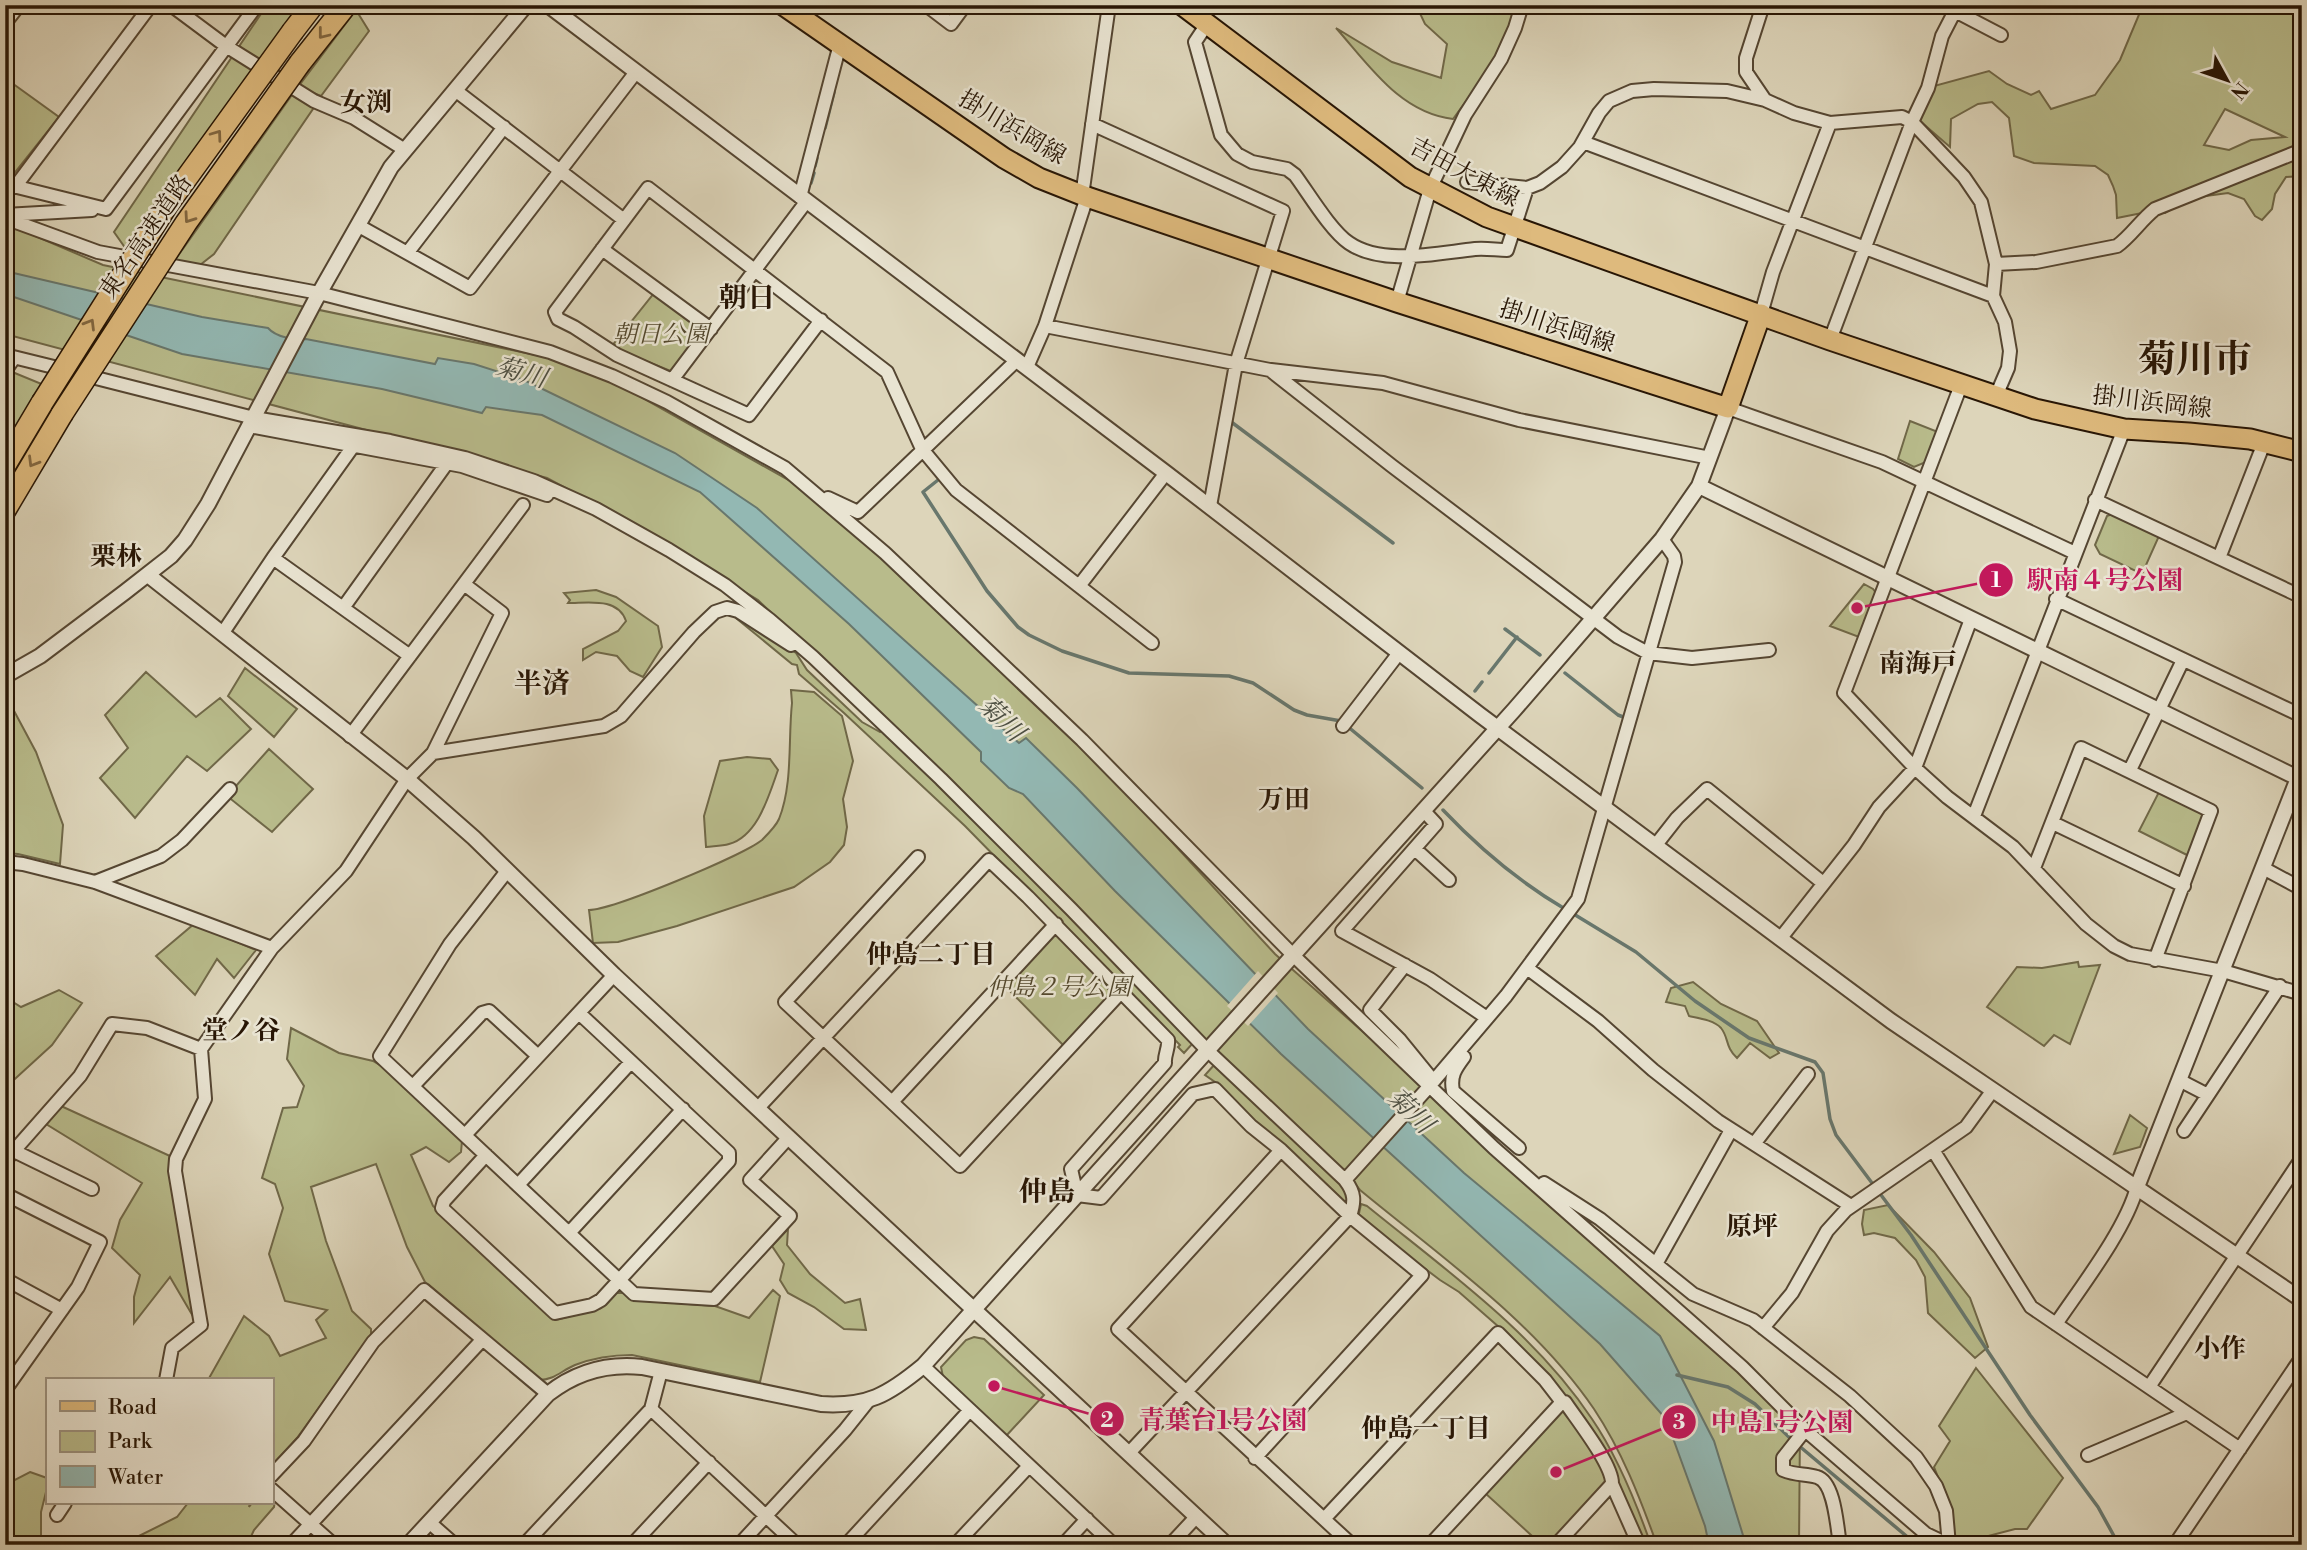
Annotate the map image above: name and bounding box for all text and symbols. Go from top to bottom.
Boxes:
one-way arrow [319,26,331,39]
north arrow [2192,46,2262,116]
text: N [2225,77,2253,104]
street label: 掛川浜岡線 [953,84,1071,172]
district label: 女渕 [340,87,392,119]
one-way arrow [209,130,221,143]
street label: 吉田大東線 [1404,132,1524,214]
street label: 東名高速道路 [93,169,199,305]
one-way arrow [185,210,197,223]
district label: 朝日 [719,281,775,316]
street label: 掛川浜岡線 [1495,294,1619,360]
one-way arrow [82,318,95,331]
park label: 朝日公園 [613,320,713,350]
district label: 菊川市 [2138,337,2252,384]
water label: 菊川 [492,351,553,396]
street label: 掛川浜岡線 [2091,381,2213,425]
one-way arrow [29,454,42,467]
district label: 栗林 [90,541,142,573]
callout: 駅南４号公園 [1978,556,2197,603]
text: 駅南４号公園 [2027,565,2183,597]
text: 1 [1991,568,2001,594]
district label: 南海戸 [1879,648,1957,680]
district label: 半済 [514,667,570,702]
water label: 菊川 [971,689,1033,751]
district label: 万田 [1258,784,1310,816]
district label: 仲島二丁目 [866,939,996,971]
park label: 仲島２号公園 [987,973,1135,1003]
district label: 堂ノ谷 [202,1015,280,1047]
water label: 菊川 [1380,1081,1442,1143]
district label: 仲島 [1019,1175,1075,1210]
district label: 原坪 [1726,1211,1778,1243]
district label: 小作 [2194,1333,2246,1365]
legend [46,1378,273,1504]
text: Road [108,1395,157,1421]
callout: 青葉台1号公園 [1090,1396,1321,1443]
callout: 中島1号公園 [1662,1399,1867,1446]
text: 青葉台1号公園 [1139,1405,1307,1437]
text: 中島1号公園 [1711,1407,1853,1439]
text: 2 [1100,1408,1114,1434]
text: 3 [1673,1410,1685,1436]
district label: 仲島一丁目 [1361,1413,1491,1445]
text: Park [108,1429,153,1455]
text: Water [107,1465,163,1491]

